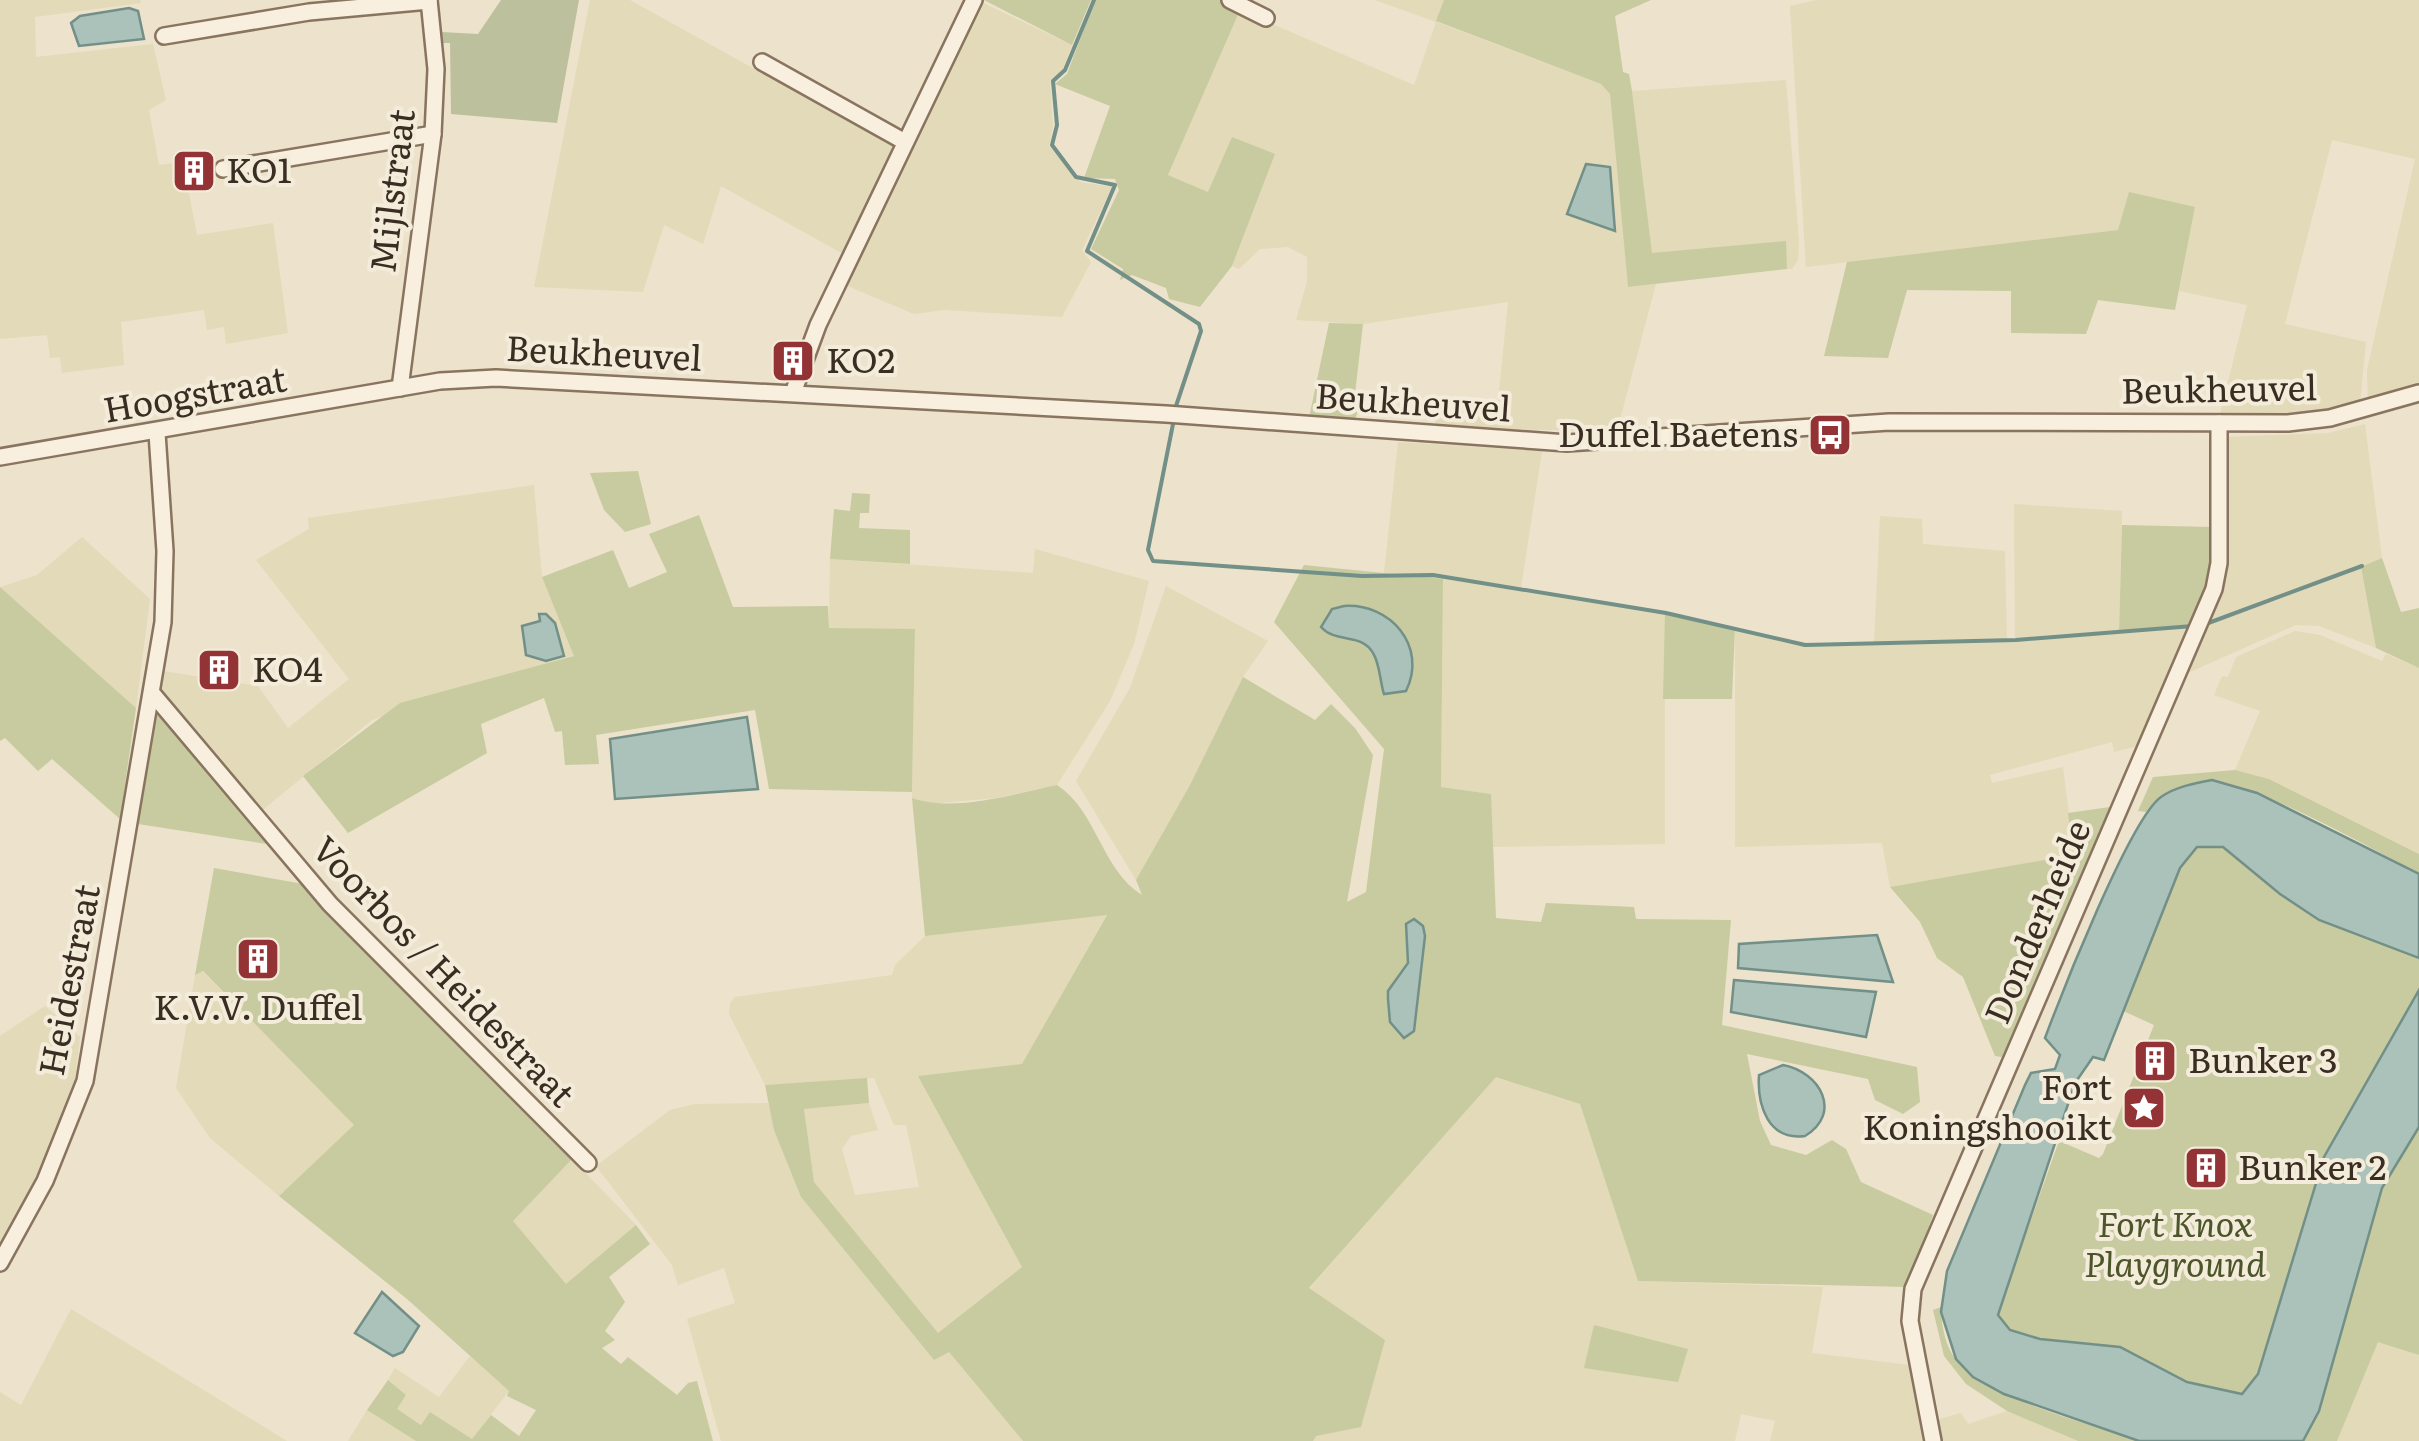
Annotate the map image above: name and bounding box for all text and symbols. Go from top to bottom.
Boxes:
street label: Mijlstraat [354,106,426,275]
place label: KO1 [226,142,292,194]
building icon: KO1 [171,148,217,194]
street label: Beukheuvel [505,320,703,382]
place label: KO2 [826,332,895,384]
building icon: KO2 [770,338,816,384]
street label: Hoogstraat [99,350,290,434]
street label: Beukheuvel [2121,359,2317,415]
street label: Beukheuvel [1314,367,1513,433]
place label: Duffel Baetens [1558,406,1798,458]
bus stop icon: Duffel Baetens [1807,412,1853,458]
place label: KO4 [252,641,323,693]
building icon: KO4 [196,647,242,693]
street label: Donderheide [1969,811,2101,1031]
street label: Voorbos / Heidestraat [302,823,588,1117]
street label: Heidestraat [23,879,111,1080]
building icon: K.V.V. Duffel [235,936,281,982]
place label: K.V.V. Duffel [153,979,363,1031]
place label: Bunker 3 [2188,1032,2338,1084]
building icon: Bunker 3 [2132,1038,2178,1084]
place label: Fort Koningshooikt [1863,1059,2112,1151]
place icon: Fort Koningshooikt [2121,1085,2167,1131]
place label: Bunker 2 [2238,1139,2387,1191]
building icon: Bunker 2 [2183,1145,2229,1191]
park label: Fort Knox Playground [2084,1196,2266,1288]

